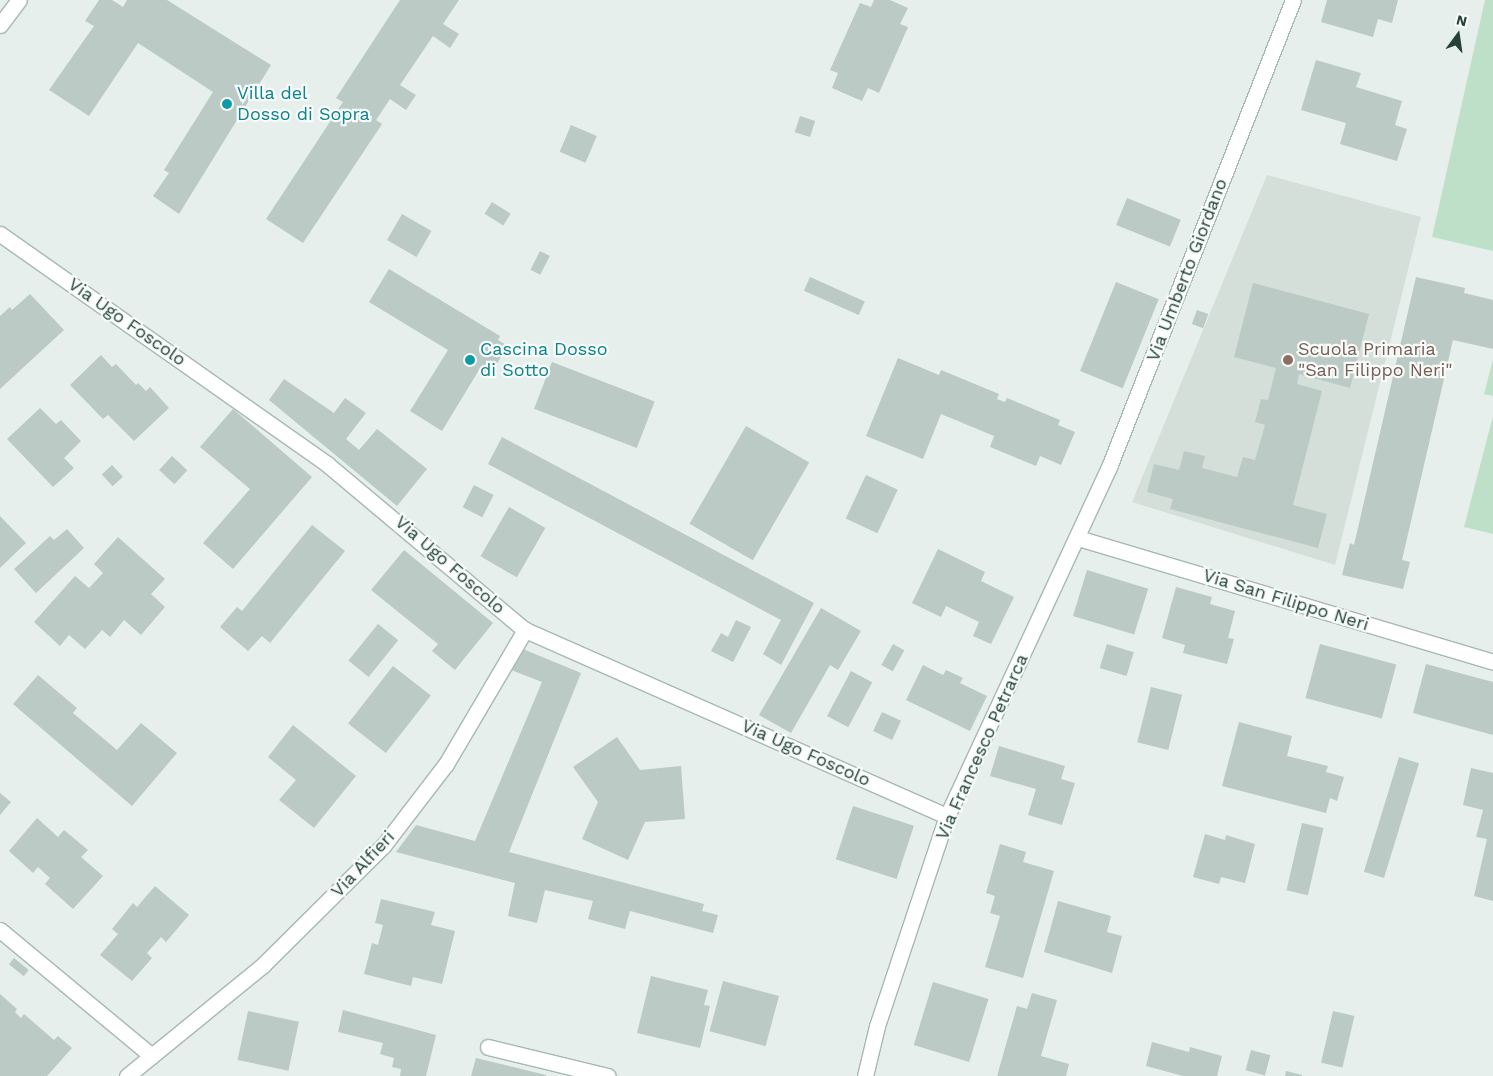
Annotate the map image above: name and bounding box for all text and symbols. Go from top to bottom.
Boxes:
north arrow [1433,10,1483,60]
text: N [1455,11,1469,29]
place label: Villa del Dosso di Sopra [237,83,370,126]
marker: Villa del Dosso di Sopra [221,98,233,110]
street label: Via Umberto Giordano [1142,175,1232,365]
street label: Via Ugo Foscolo [64,273,190,371]
place label: Cascina Dosso di Sotto [480,339,608,382]
place label: Scuola Primaria "San Filippo Neri" [1298,339,1452,382]
marker: Cascina Dosso di Sotto [464,354,476,366]
marker: Scuola Primaria "San Filippo Neri" [1282,354,1294,366]
street label: Via Ugo Foscolo [390,511,510,619]
street label: Via San Filippo Neri [1200,564,1372,636]
street label: Via Francesco Petrarca [931,651,1033,843]
street label: Via Ugo Foscolo [738,715,874,791]
street label: Via Alfieri [326,826,400,902]

